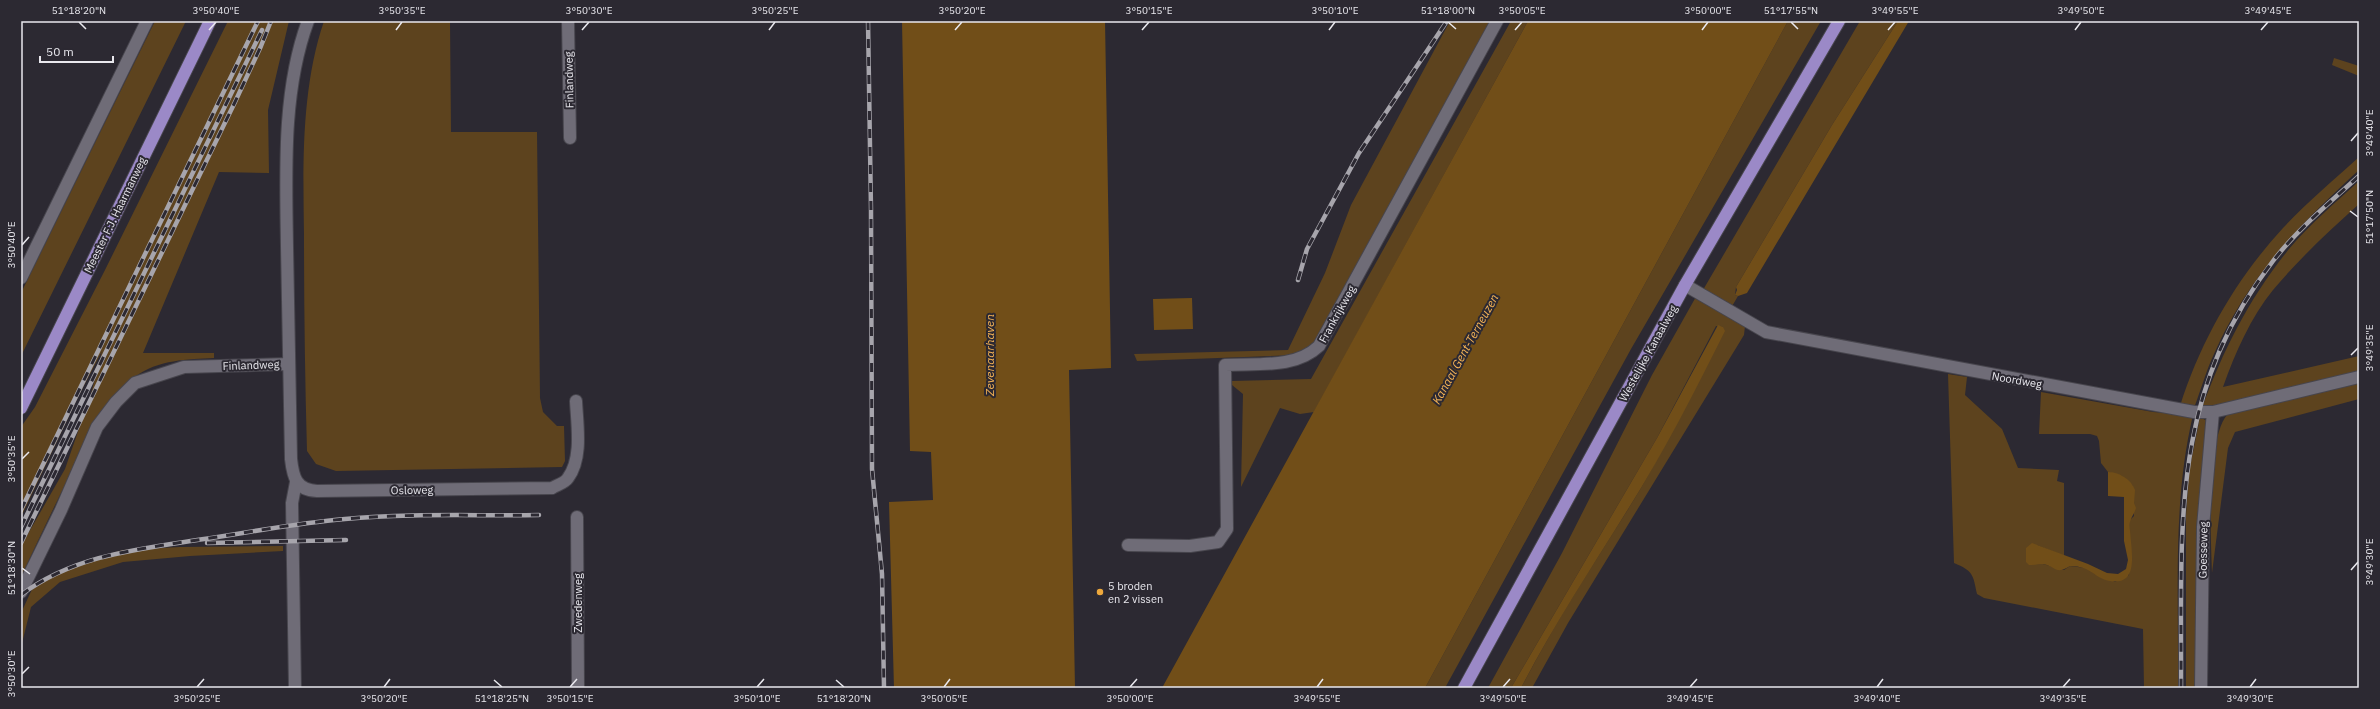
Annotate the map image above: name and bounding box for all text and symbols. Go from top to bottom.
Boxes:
text: 51°18'20"N [52,4,106,17]
text: 3°50'40"E [192,4,240,17]
text: 3°50'35"E [378,4,426,17]
text: 3°50'30"E [565,4,613,17]
text: 3°50'25"E [751,4,799,17]
text: 3°50'20"E [938,4,986,17]
text: 3°50'15"E [1125,4,1173,17]
text: 3°50'10"E [1311,4,1359,17]
text: 51°18'00"N [1421,4,1475,17]
text: 3°50'05"E [1498,4,1546,17]
text: 3°50'00"E [1684,4,1732,17]
text: 51°17'55"N [1764,4,1818,17]
text: 3°49'55"E [1871,4,1919,17]
text: 3°49'50"E [2057,4,2105,17]
text: 3°49'45"E [2244,4,2292,17]
scale bar [40,38,113,64]
text: 50 m [46,44,74,59]
street label: Finlandweg [562,51,576,109]
text: 3°49'40"E [2363,109,2376,157]
street label: Meester F.J. Haarmanweg [81,154,149,275]
text: 51°17'50"N [2363,190,2376,244]
text: 3°50'40"E [5,221,18,269]
street label: Frankrijkweg [1316,283,1359,345]
water label: Kanaal Gent-Terneuzen [1428,291,1502,407]
street label: Westelijke Kanaalweg [1616,302,1680,403]
water label: Zevenaarhaven [982,314,997,397]
text: 3°49'35"E [2363,324,2376,372]
street label: Finlandweg [222,357,280,373]
street label: Noordweg [1991,369,2043,391]
text: 3°50'35"E [5,435,18,483]
street label: Osloweg [391,483,434,497]
street label: Goesseweg [2196,521,2210,578]
text: 3°49'30"E [2363,538,2376,586]
text: 51°18'30"N [5,541,18,595]
street label: Zwedenweg [571,573,585,633]
place label: 5 broden en 2 vissen [1108,579,1163,606]
marker: 5 broden en 2 vissen [1095,587,1105,597]
text: 3°50'30"E [5,650,18,698]
text: 3°50'25"E [173,692,221,705]
text: 3°50'20"E [360,692,408,705]
text: 51°18'25"N [475,692,529,705]
text: 3°50'15"E [546,692,594,705]
text: 3°50'10"E [733,692,781,705]
text: 51°18'20"N [817,692,871,705]
text: 3°50'05"E [920,692,968,705]
text: 3°50'00"E [1106,692,1154,705]
text: 3°49'55"E [1293,692,1341,705]
text: 3°49'50"E [1479,692,1527,705]
text: 3°49'45"E [1666,692,1714,705]
text: 3°49'40"E [1853,692,1901,705]
text: 3°49'35"E [2039,692,2087,705]
text: 3°49'30"E [2226,692,2274,705]

